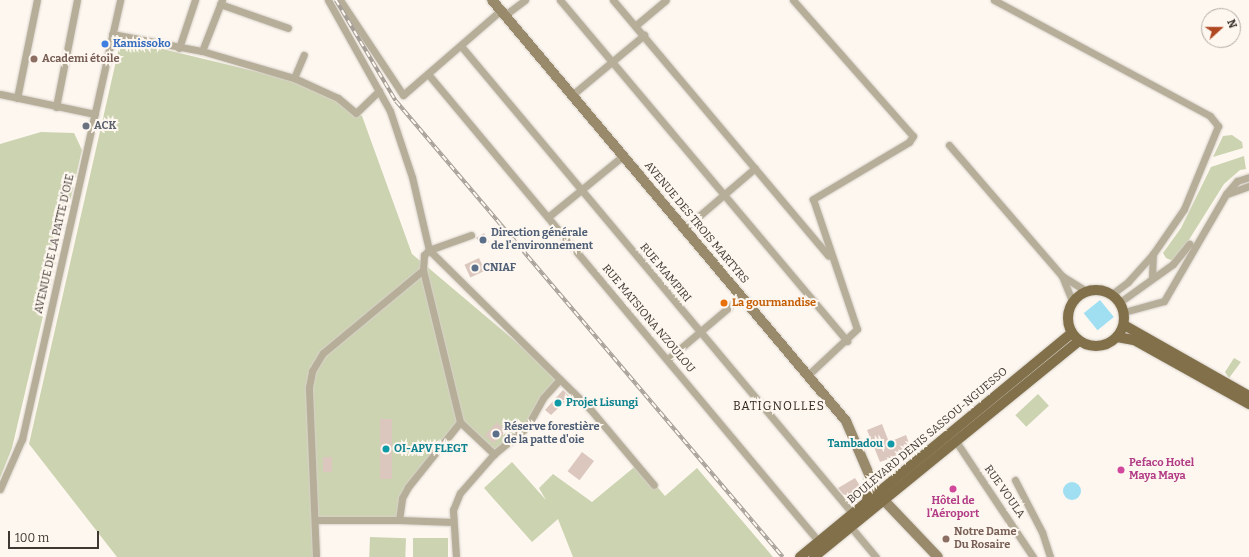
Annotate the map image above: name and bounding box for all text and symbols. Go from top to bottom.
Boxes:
north arrow [1201,8,1241,48]
text: N [1224,18,1239,30]
place label: Kamissoko [113,37,171,51]
marker: Kamissoko [100,39,110,49]
place label: Academi étoile [42,52,120,66]
marker: Academi étoile [29,54,39,64]
place label: ACK [94,119,116,133]
marker: ACK [81,121,91,131]
street label: AVENUE DES TROIS MARTYRS [641,159,751,287]
street label: AVENUE DE LA PATTE D'OIE [33,173,77,315]
place label: Direction générale de l'environnement [491,227,593,253]
marker: Direction générale de l'environnement [478,235,488,245]
street label: RUE MAMPIRI [637,241,693,305]
place label: CNIAF [483,261,516,275]
street label: RUE MATSIONA NZOULOU [599,262,697,376]
marker: CNIAF [470,263,480,273]
place label: La gourmandise [732,296,816,310]
marker: La gourmandise [719,298,729,308]
street label: BOULEVARD DENIS SASSOU-NGUESSO [845,365,1011,507]
place label: Projet Lisungi [566,396,638,410]
marker: Projet Lisungi [553,398,563,408]
district label: BATIGNOLLES [733,400,825,414]
place label: Réserve forestière de la patte d'oie [504,421,600,447]
marker: Réserve forestière de la patte d'oie [491,429,501,439]
place label: Tambadou [827,437,883,451]
marker: Tambadou [886,439,896,449]
place label: OI-APV FLEGT [394,442,468,456]
marker: OI-APV FLEGT [381,444,391,454]
place label: Pefaco Hotel Maya Maya [1129,457,1194,483]
street label: RUE VOULA [981,463,1027,521]
marker: Pefaco Hotel Maya Maya [1116,465,1126,475]
marker: Hôtel de l'Aéroport [948,484,958,494]
place label: Hôtel de l'Aéroport [927,495,979,521]
scale bar [10,523,101,549]
place label: Notre Dame Du Rosaire [954,526,1016,552]
text: 100 m [15,531,49,545]
marker: Notre Dame Du Rosaire [941,534,951,544]

